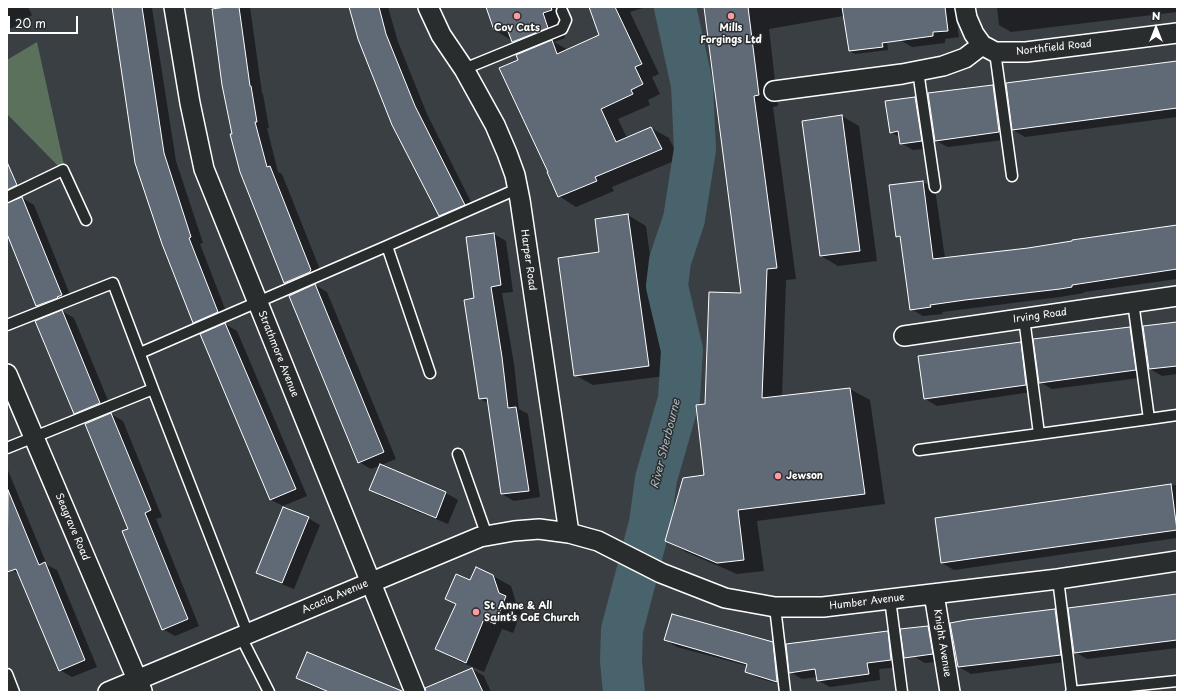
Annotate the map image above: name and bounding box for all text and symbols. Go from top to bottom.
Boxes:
text: N [1152,7,1160,24]
scale bar [10,8,80,34]
north arrow [1136,8,1176,48]
marker: Cov Cats [512,11,522,21]
marker: Mills Forgings Ltd [726,11,736,21]
text: 20 m [15,14,46,32]
place label: Cov Cats [494,22,540,34]
place label: Mills Forgings Ltd [700,22,762,46]
street label: Northfield Road [1015,38,1093,58]
street label: Harper Road [518,228,538,292]
street label: Irving Road [1012,306,1068,326]
street label: Strathmore Avenue [255,309,301,399]
water label: River Sherbourne [649,398,683,490]
place label: Jewson [786,470,823,482]
marker: Jewson [773,471,783,481]
street label: Seagrave Road [52,492,92,562]
street label: Acacia Avenue [300,578,370,616]
street label: Humber Avenue [829,591,905,613]
place label: St Anne & All Saint’s CoE Church [484,600,579,624]
marker: St Anne & All Saint’s CoE Church [471,607,481,617]
street label: Knight Avenue [931,608,953,678]

